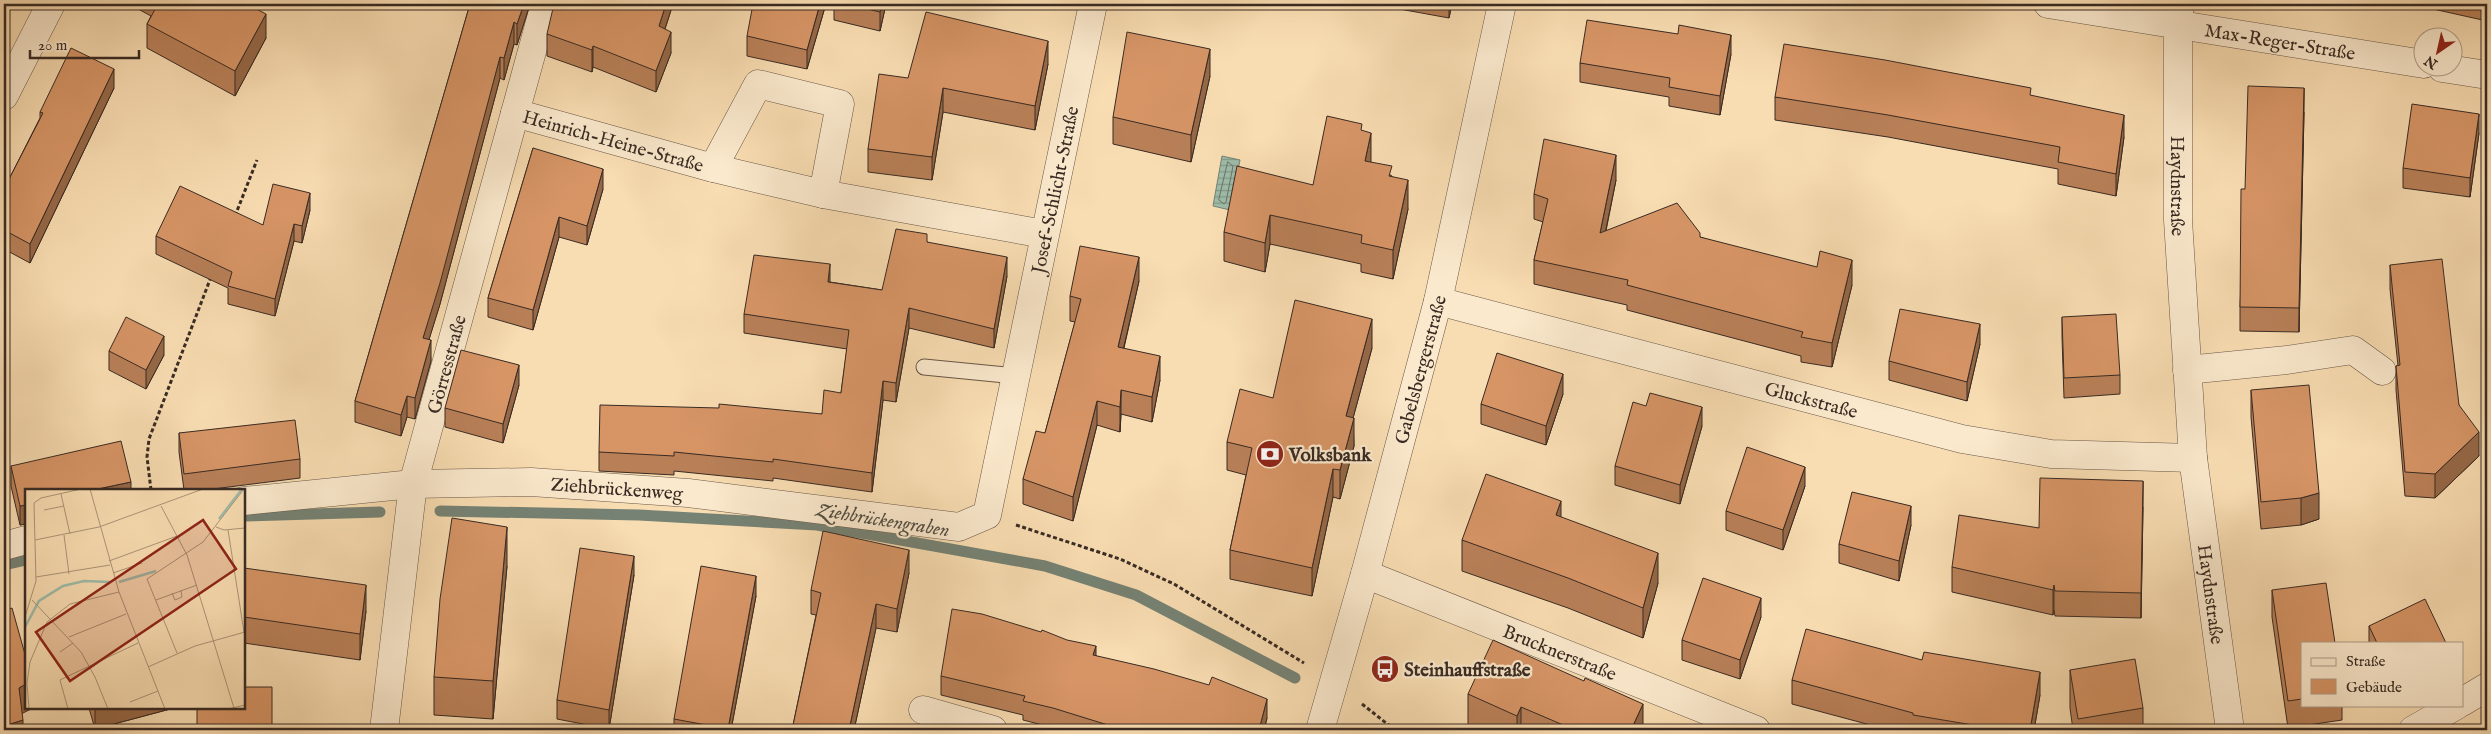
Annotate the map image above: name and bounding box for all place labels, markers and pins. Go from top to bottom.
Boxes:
bank icon: Volksbank [1255,439,1285,469]
place label: Volksbank [1288,444,1372,468]
bus stop icon: Steinhauffstraße [1370,654,1400,684]
place label: Steinhauffstraße [1404,659,1531,683]

